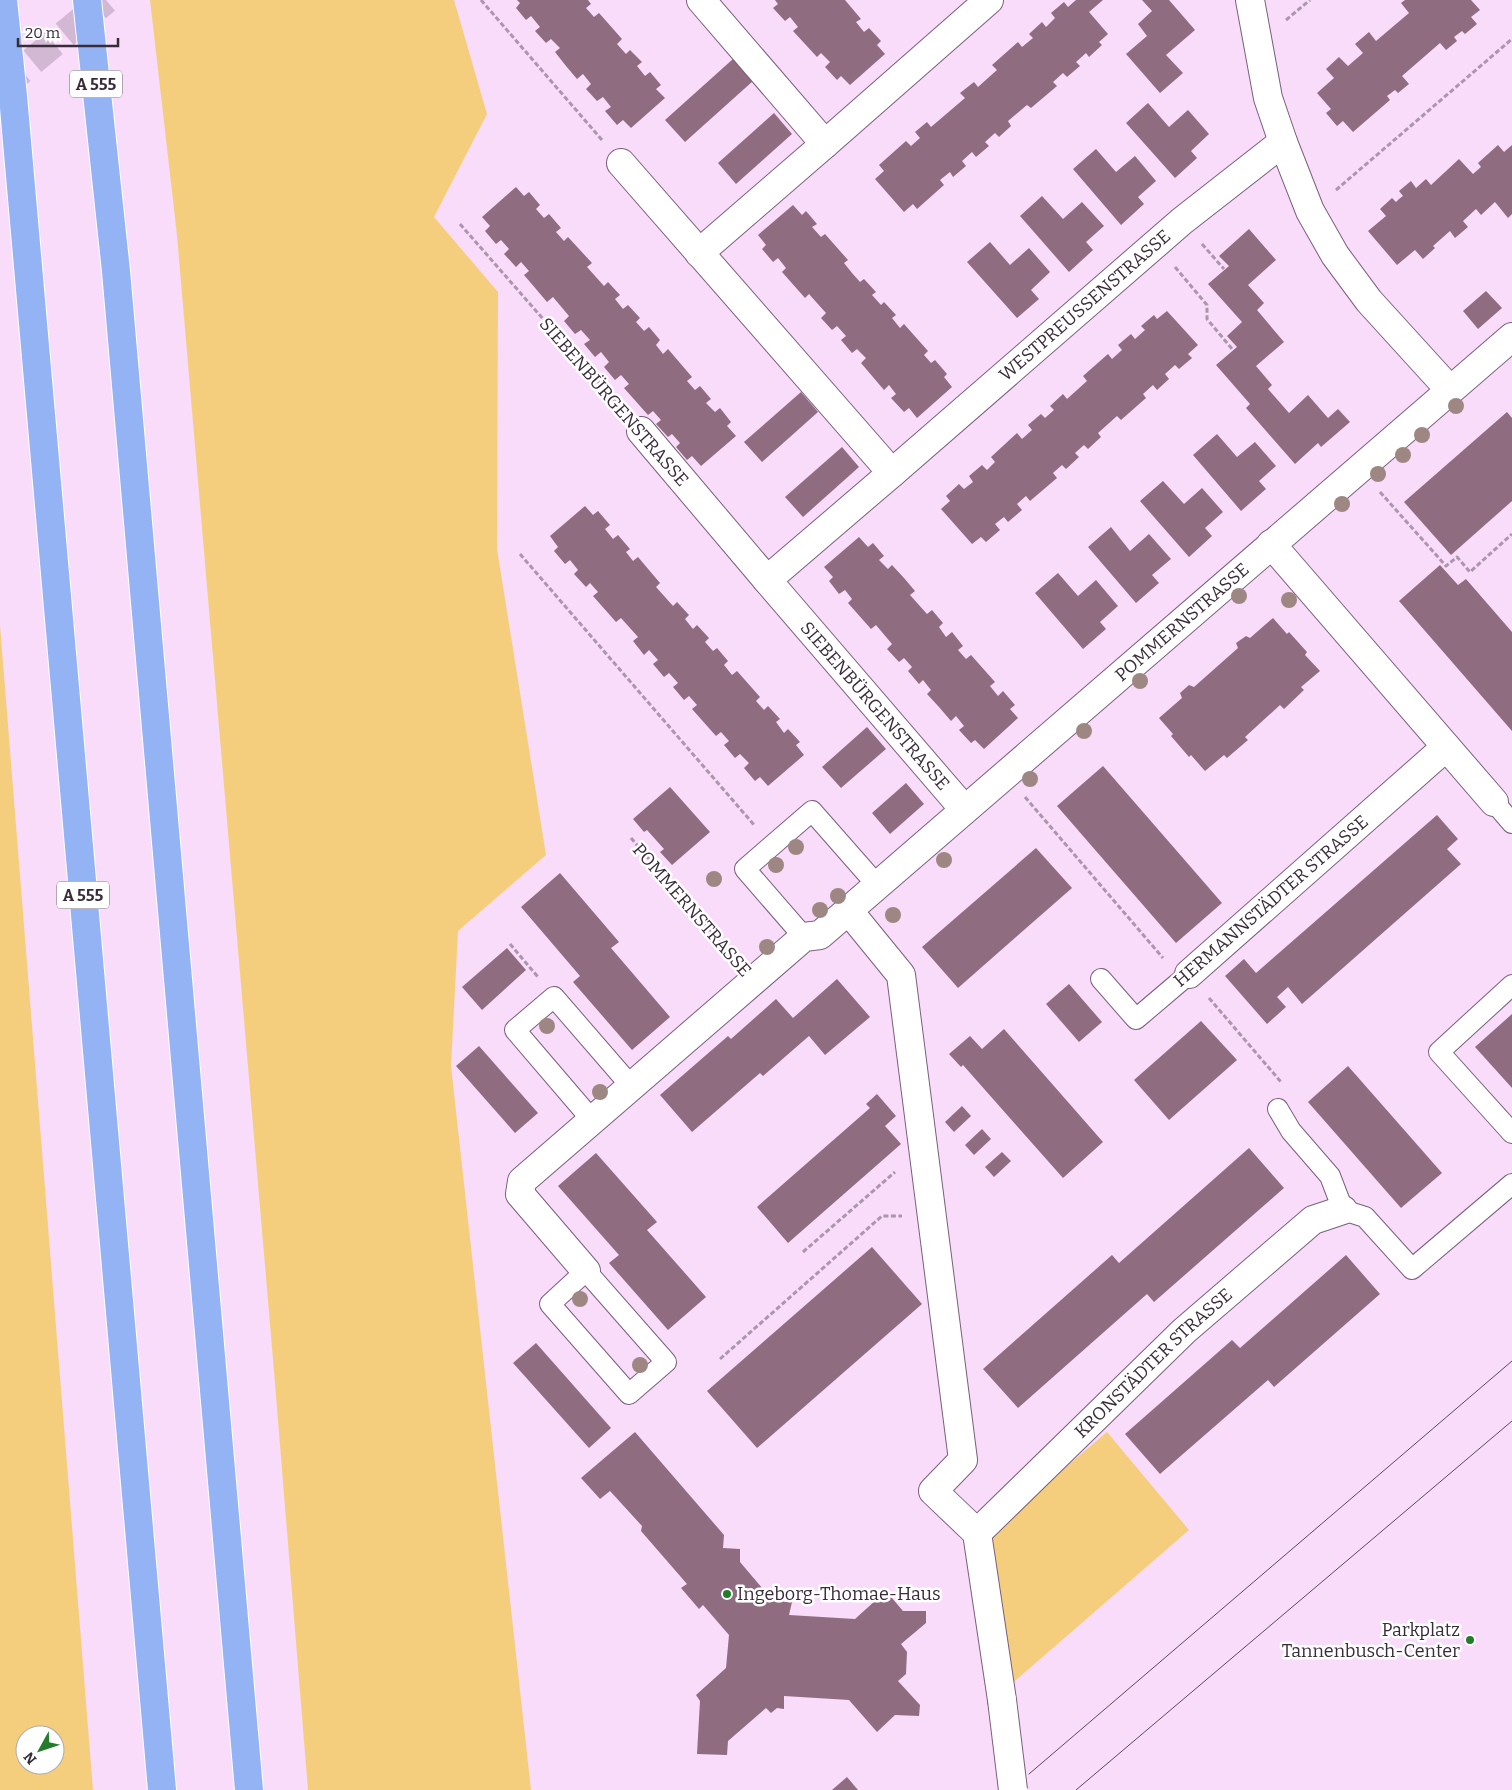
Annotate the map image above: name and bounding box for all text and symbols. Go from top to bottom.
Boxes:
scale bar [18,15,118,47]
text: 20 m [25,24,61,42]
road number: A 555 [70,70,122,98]
street label: WESTPREUSSENSTRASSE [995,225,1175,386]
street label: SIEBENBÜRGENSTRASSE [535,313,693,491]
street label: POMMERNSTRASSE [1111,558,1253,686]
street label: SIEBENBÜRGENSTRASSE [796,617,954,795]
street label: HERMANNSTÄDTER STRASSE [1169,810,1373,992]
street label: POMMERNSTRASSE [628,839,756,981]
road number: A 555 [57,882,109,908]
street label: KRONSTÄDTER STRASSE [1070,1283,1237,1443]
place label: Ingeborg-Thomae-Haus [737,1583,941,1605]
marker: Ingeborg-Thomae-Haus [721,1588,733,1600]
place label: Parkplatz Tannenbusch-Center [1282,1619,1460,1662]
marker: Parkplatz Tannenbusch-Center [1464,1634,1476,1646]
north arrow [15,1725,65,1775]
text: N [20,1748,40,1768]

